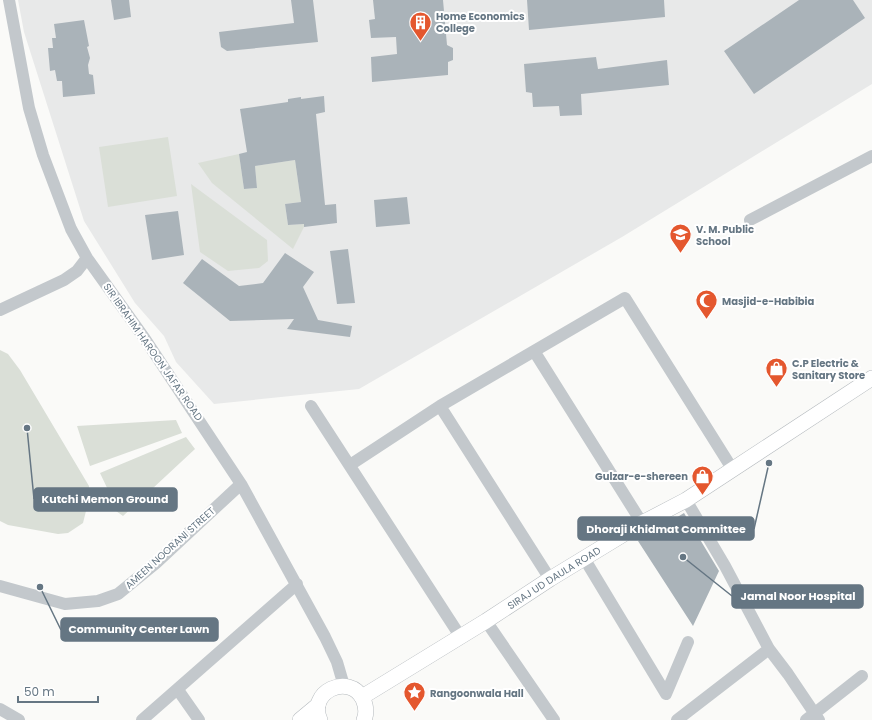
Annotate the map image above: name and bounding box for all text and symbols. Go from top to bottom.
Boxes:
building icon: Home Economics College [408,9,434,42]
place label: Home Economics College [436,9,525,36]
school or university icon: V. M. Public School [668,222,694,255]
place label: V. M. Public School [696,222,754,249]
street label: SIR IBRAHIM HAROON JAFAR ROAD [100,280,206,424]
mosque icon: Masjid-e-Habibia [693,288,719,321]
place label: Masjid-e-Habibia [722,294,815,309]
shop icon: C.P Electric & Sanitary Store [764,356,790,389]
place label: C.P Electric & Sanitary Store [792,356,865,383]
shop icon: Gulzar-e-shereen [690,463,716,496]
place label: Gulzar-e-shereen [595,469,688,484]
callout: Kutchi Memon Ground [34,488,177,511]
text: Kutchi Memon Ground [42,491,168,507]
street label: AMEEN NOORANI STREET [122,503,219,592]
callout: Dhoraji Khidmat Committee [578,517,754,540]
text: Dhoraji Khidmat Committee [586,521,746,537]
street label: SIRAJ UD DAULA ROAD [504,542,603,613]
callout: Jamal Noor Hospital [732,585,863,608]
text: Jamal Noor Hospital [741,588,855,604]
callout: Community Center Lawn [61,618,218,641]
text: Community Center Lawn [68,621,210,637]
scale bar [18,678,98,704]
place icon: Rangoonwala Hall [402,680,428,713]
text: 50 m [24,683,55,700]
place label: Rangoonwala Hall [430,686,524,701]

